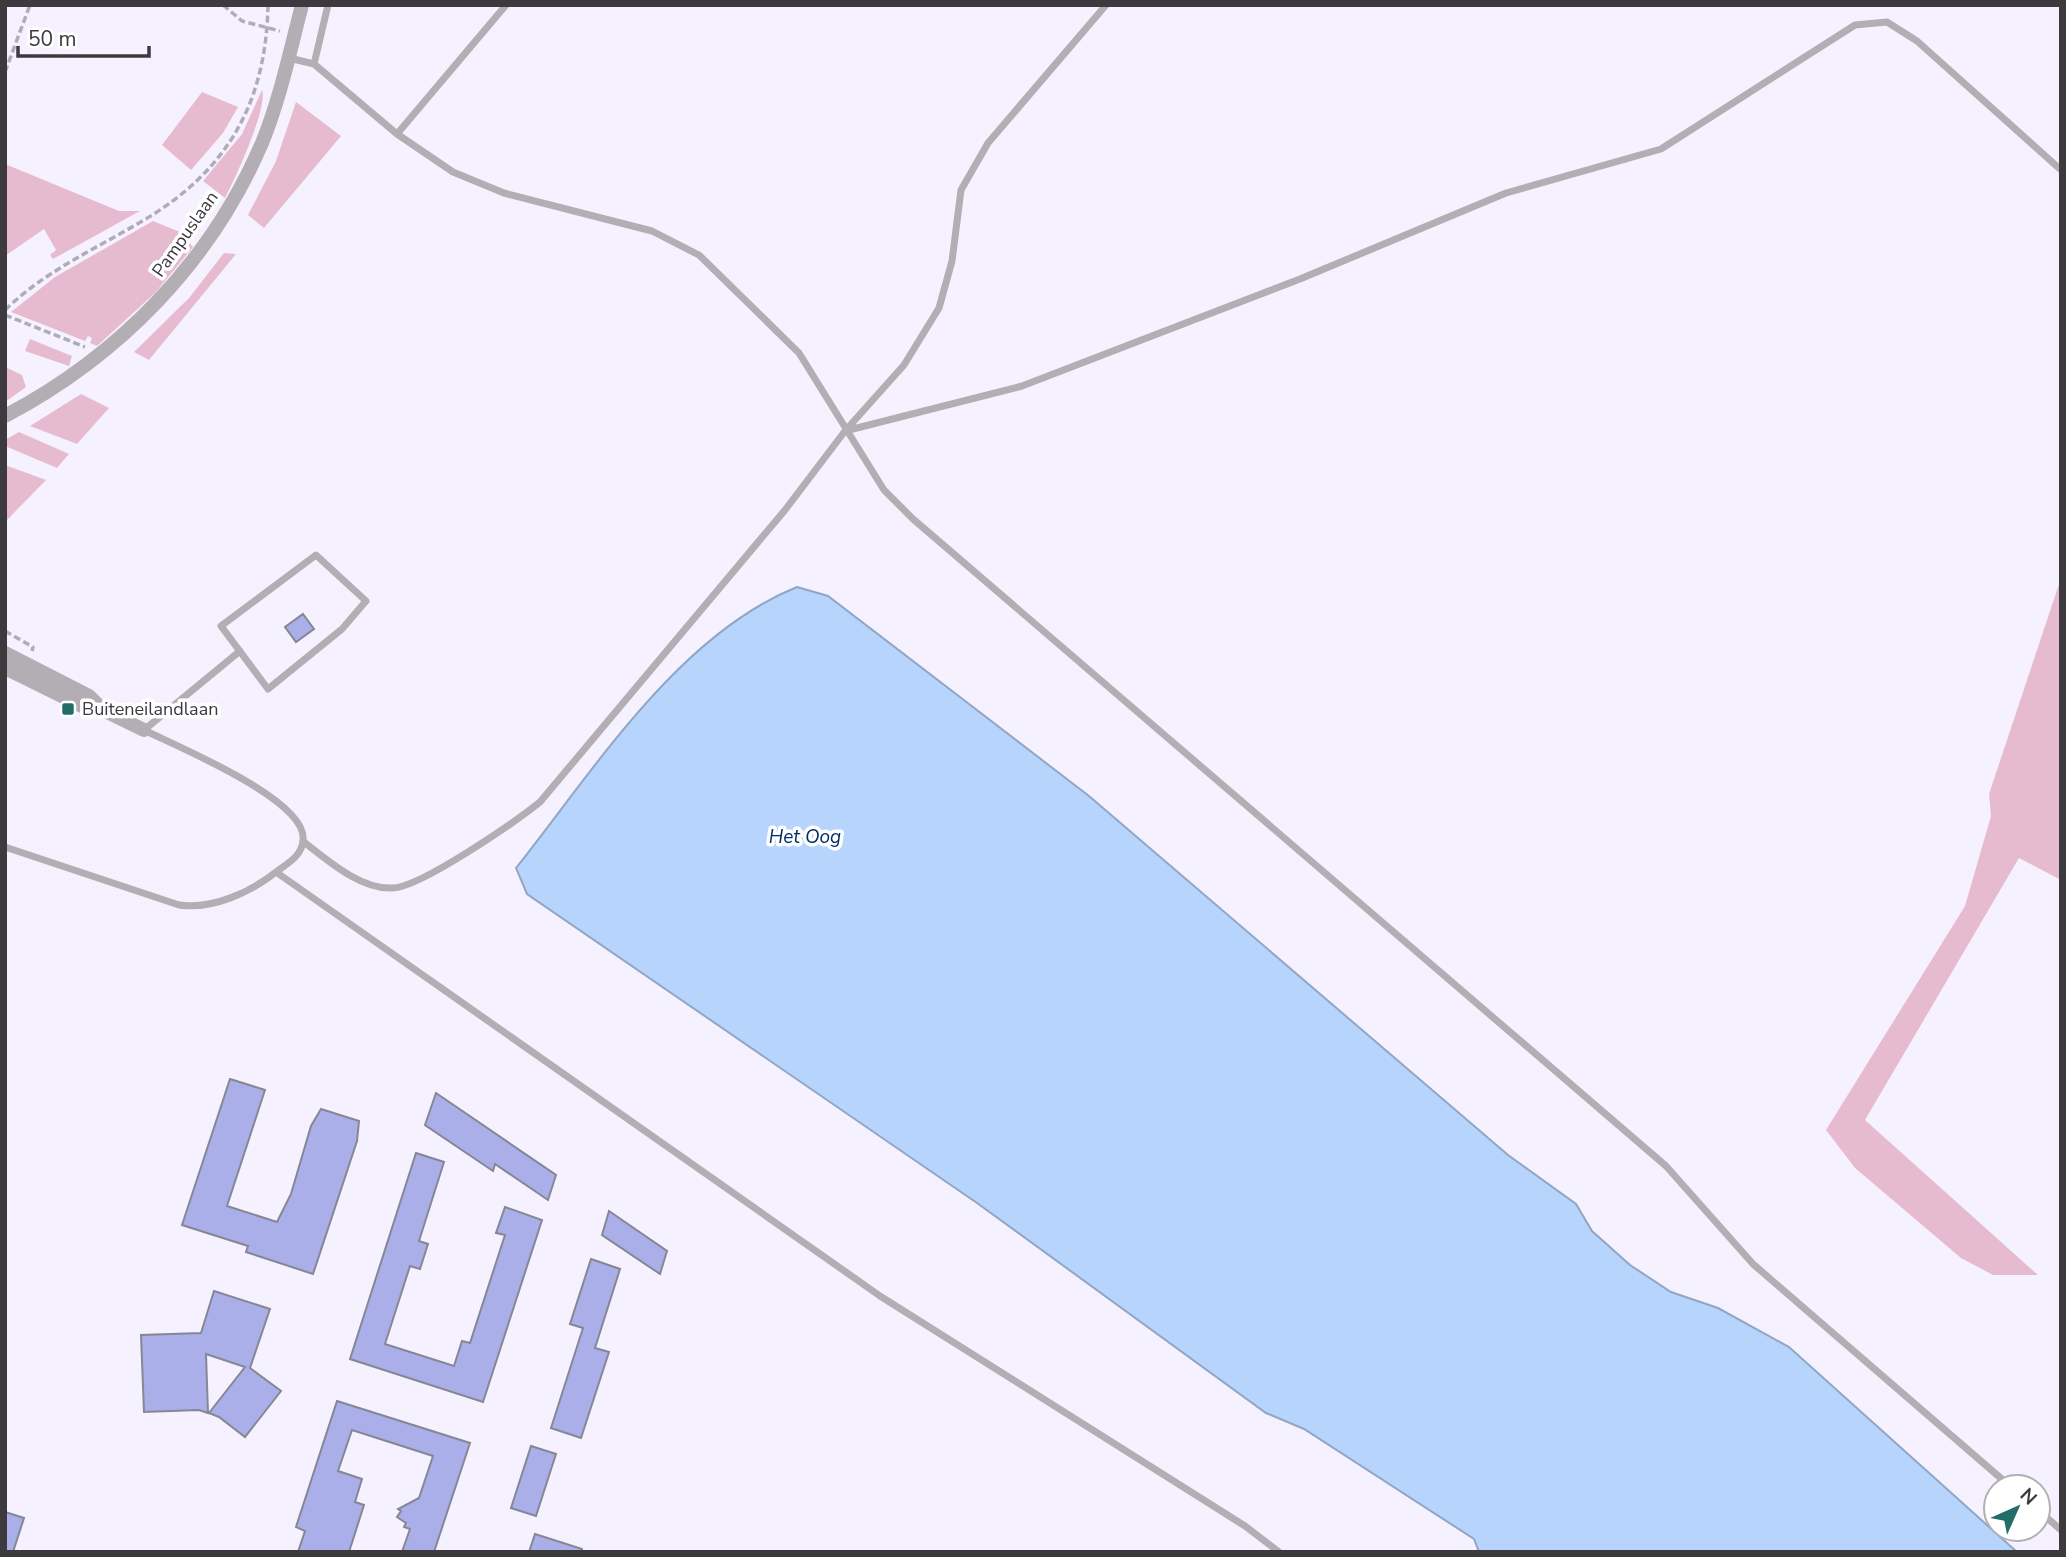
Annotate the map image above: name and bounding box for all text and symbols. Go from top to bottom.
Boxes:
scale bar [18,14,149,58]
text: 50 m [28,25,77,53]
street label: Pampuslaan [147,186,223,282]
place label: Buiteneilandlaan [82,697,218,721]
marker: Buiteneilandlaan [60,701,76,717]
water label: Het Oog [769,824,841,850]
north arrow [1982,1473,2052,1543]
text: N [2014,1482,2043,1511]

